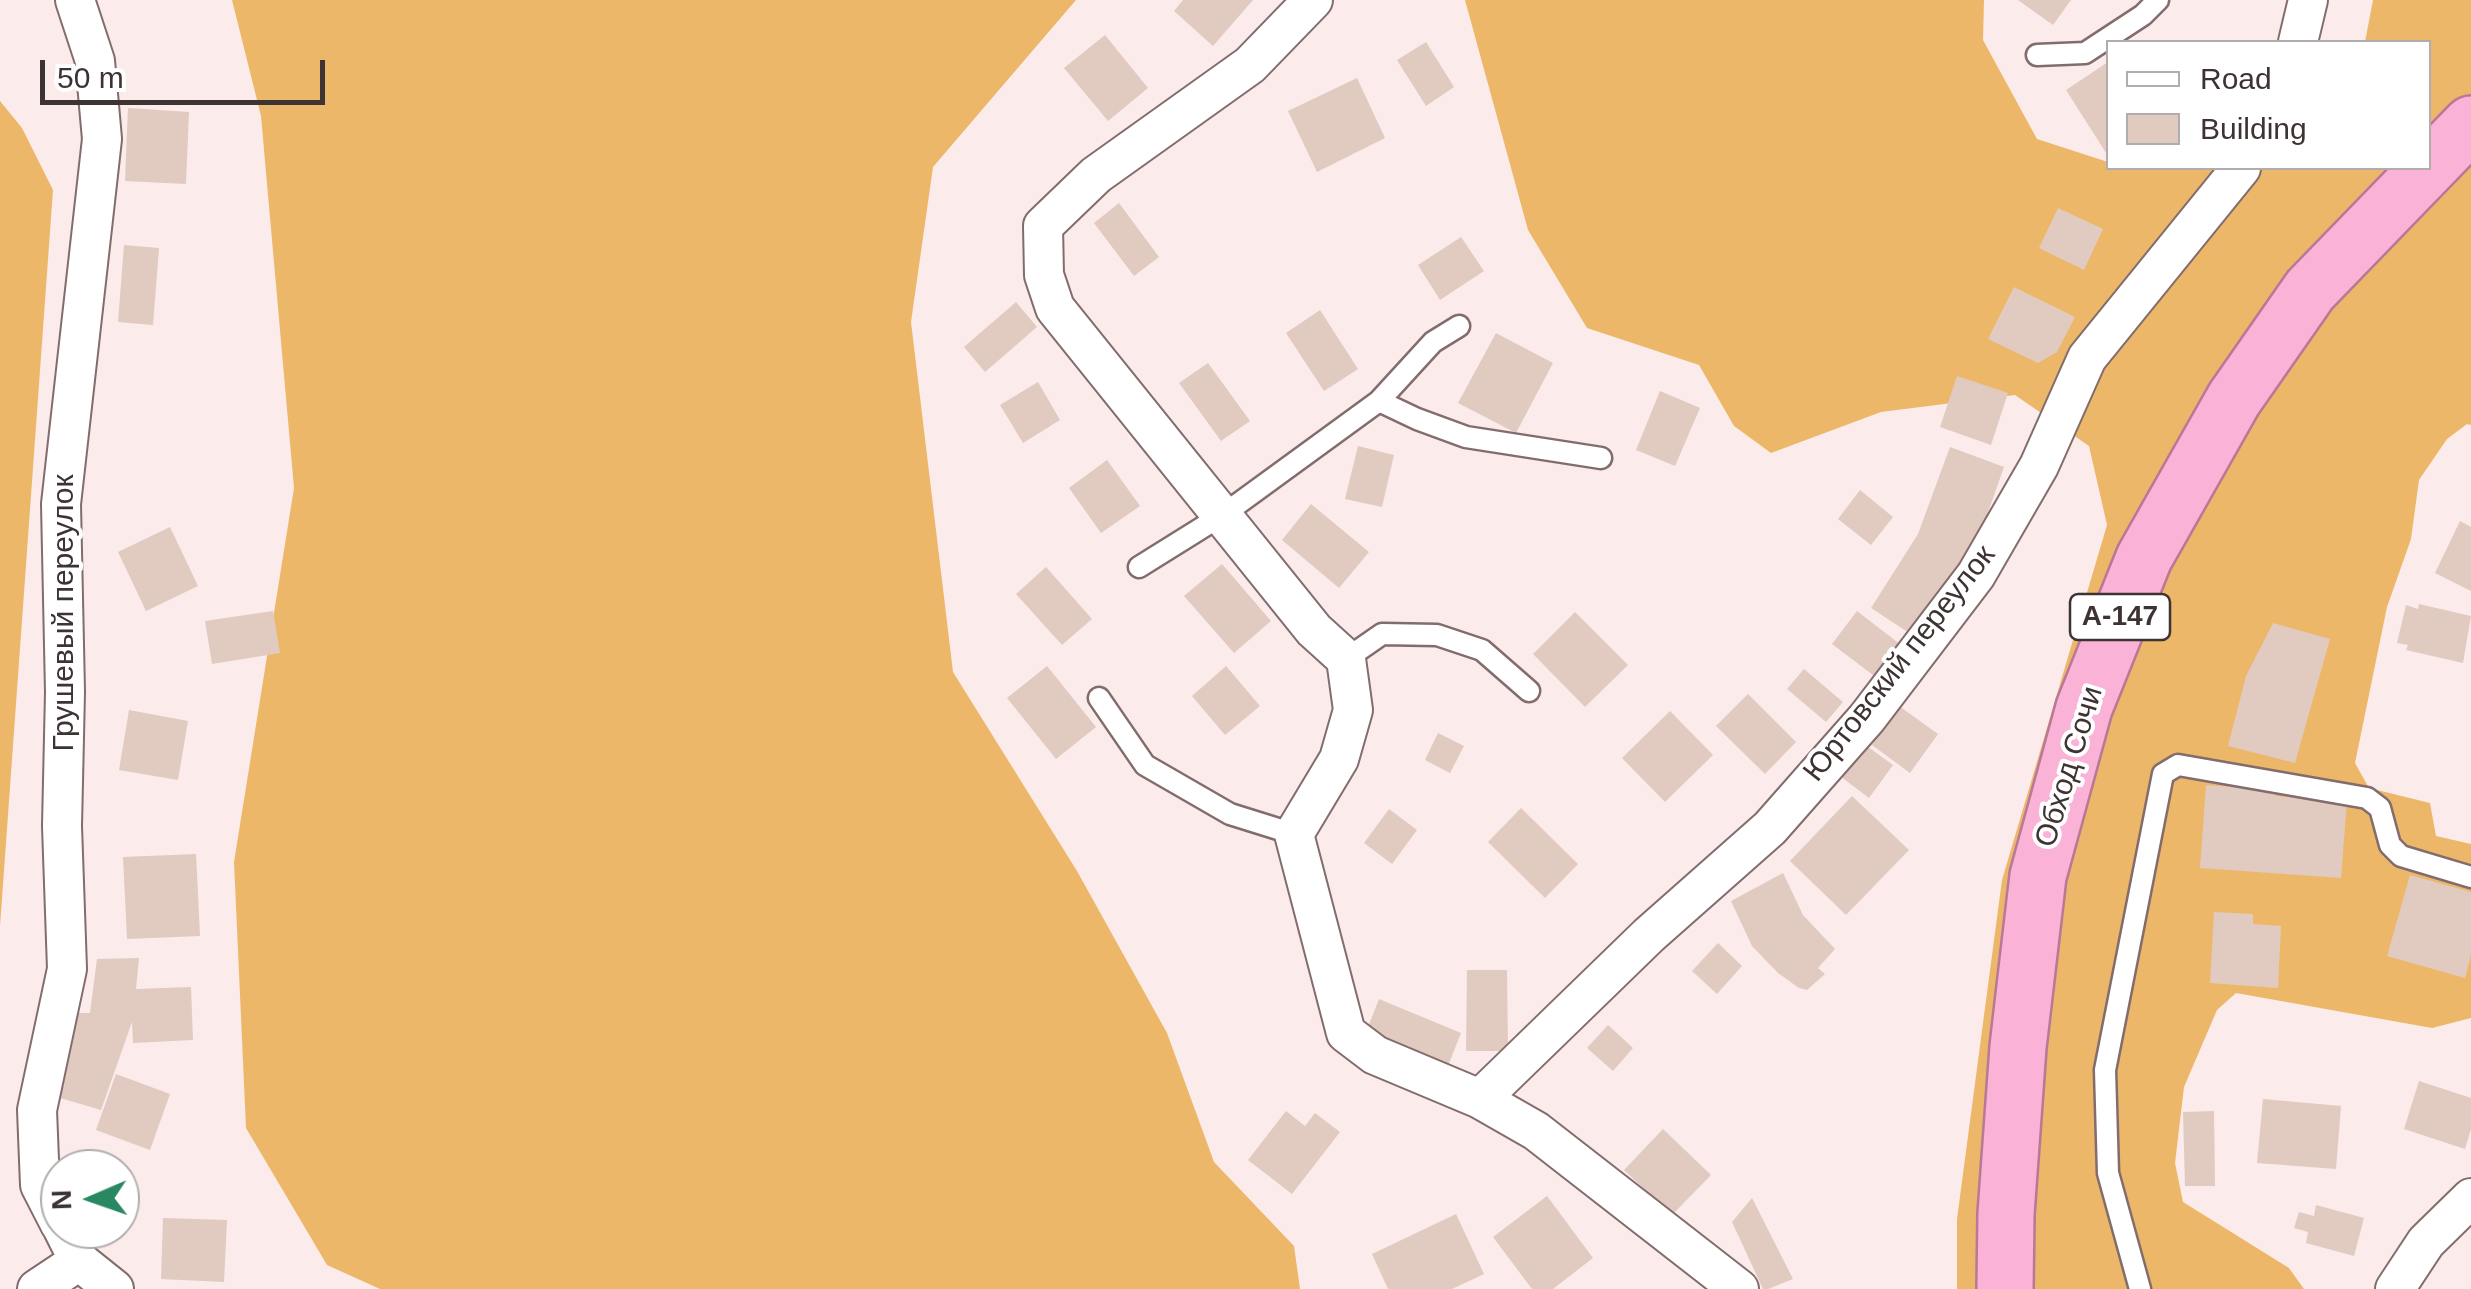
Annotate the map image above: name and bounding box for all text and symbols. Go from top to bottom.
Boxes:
scale bar [45,40,330,102]
legend [2106,40,2431,170]
text: 50 m [57,61,124,94]
text: Road [2200,62,2272,95]
text: Building [2200,112,2307,145]
street label: Грушевый переулок [47,474,83,752]
street label: Юртовский переулок [1797,539,2003,789]
road number: А-147 [2070,594,2170,640]
street label: Обход Сочи [2029,682,2111,852]
north arrow [40,1149,140,1249]
text: N [46,1189,77,1211]

